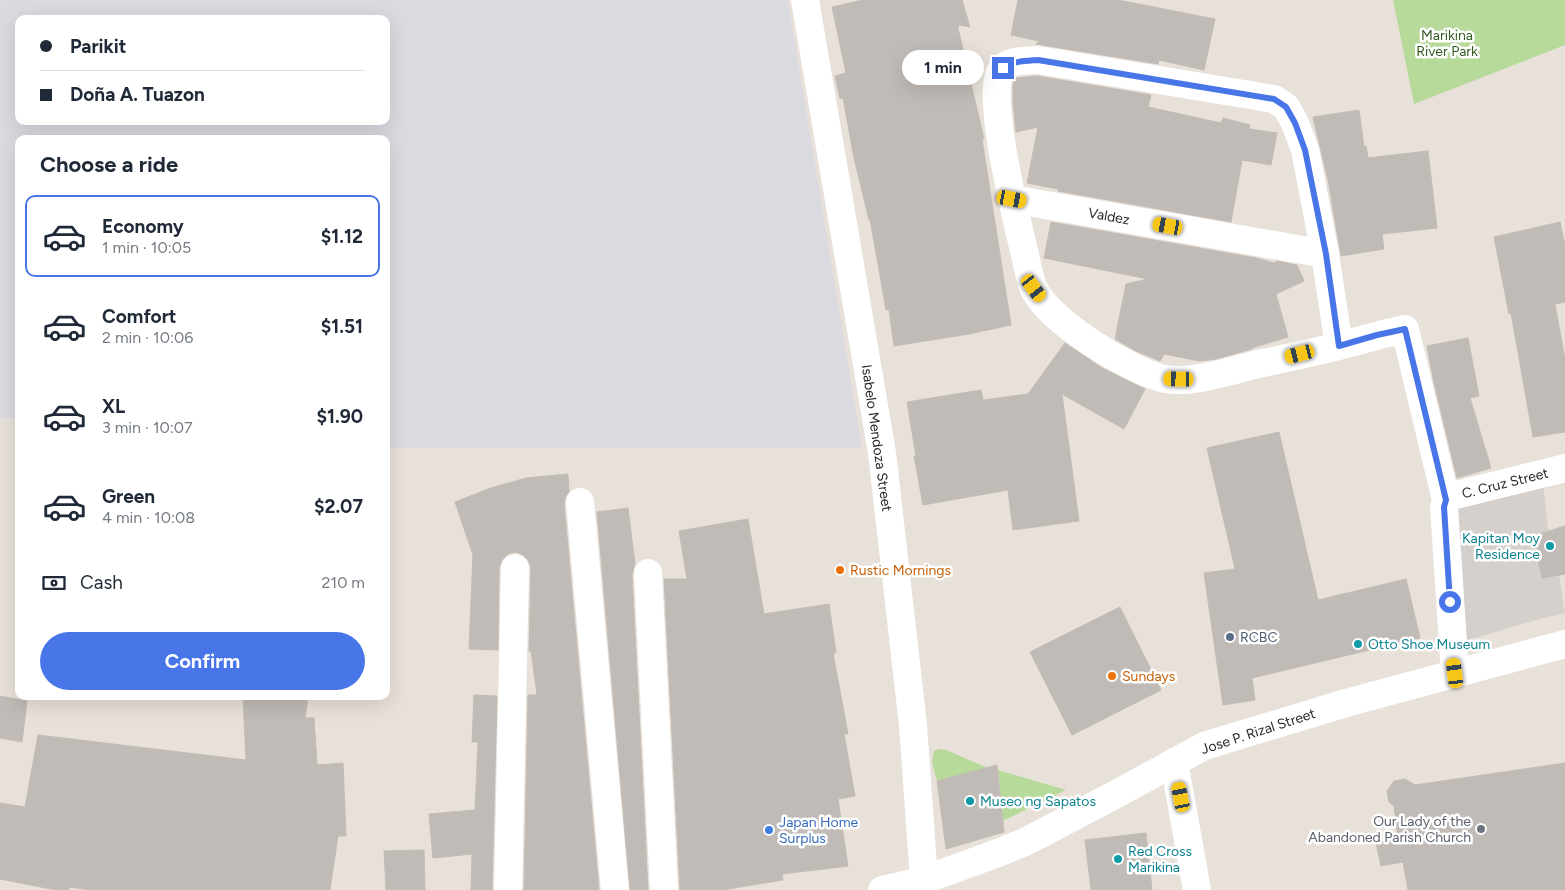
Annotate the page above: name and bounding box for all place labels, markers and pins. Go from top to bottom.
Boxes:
place label: Kapitan Moy Residence [1462,530,1541,563]
marker: Kapitan Moy Residence [1544,540,1556,552]
place label: Rustic Mornings [850,562,951,579]
marker: Rustic Mornings [834,564,846,576]
place label: RCBC [1240,629,1278,646]
marker: RCBC [1224,631,1236,643]
place label: Otto Shoe Museum [1368,636,1490,653]
marker: Otto Shoe Museum [1352,638,1364,650]
place label: Sundays [1122,668,1175,685]
marker: Sundays [1106,670,1118,682]
place label: Museo ng Sapatos [980,793,1096,810]
marker: Museo ng Sapatos [964,795,976,807]
place label: Our Lady of the Abandoned Parish Church [1308,813,1471,846]
place label: Japan Home Surplus [779,814,859,847]
marker: Our Lady of the Abandoned Parish Church [1475,823,1487,835]
marker: Japan Home Surplus [763,824,775,836]
place label: Red Cross Marikina [1128,843,1192,876]
marker: Red Cross Marikina [1112,853,1124,865]

